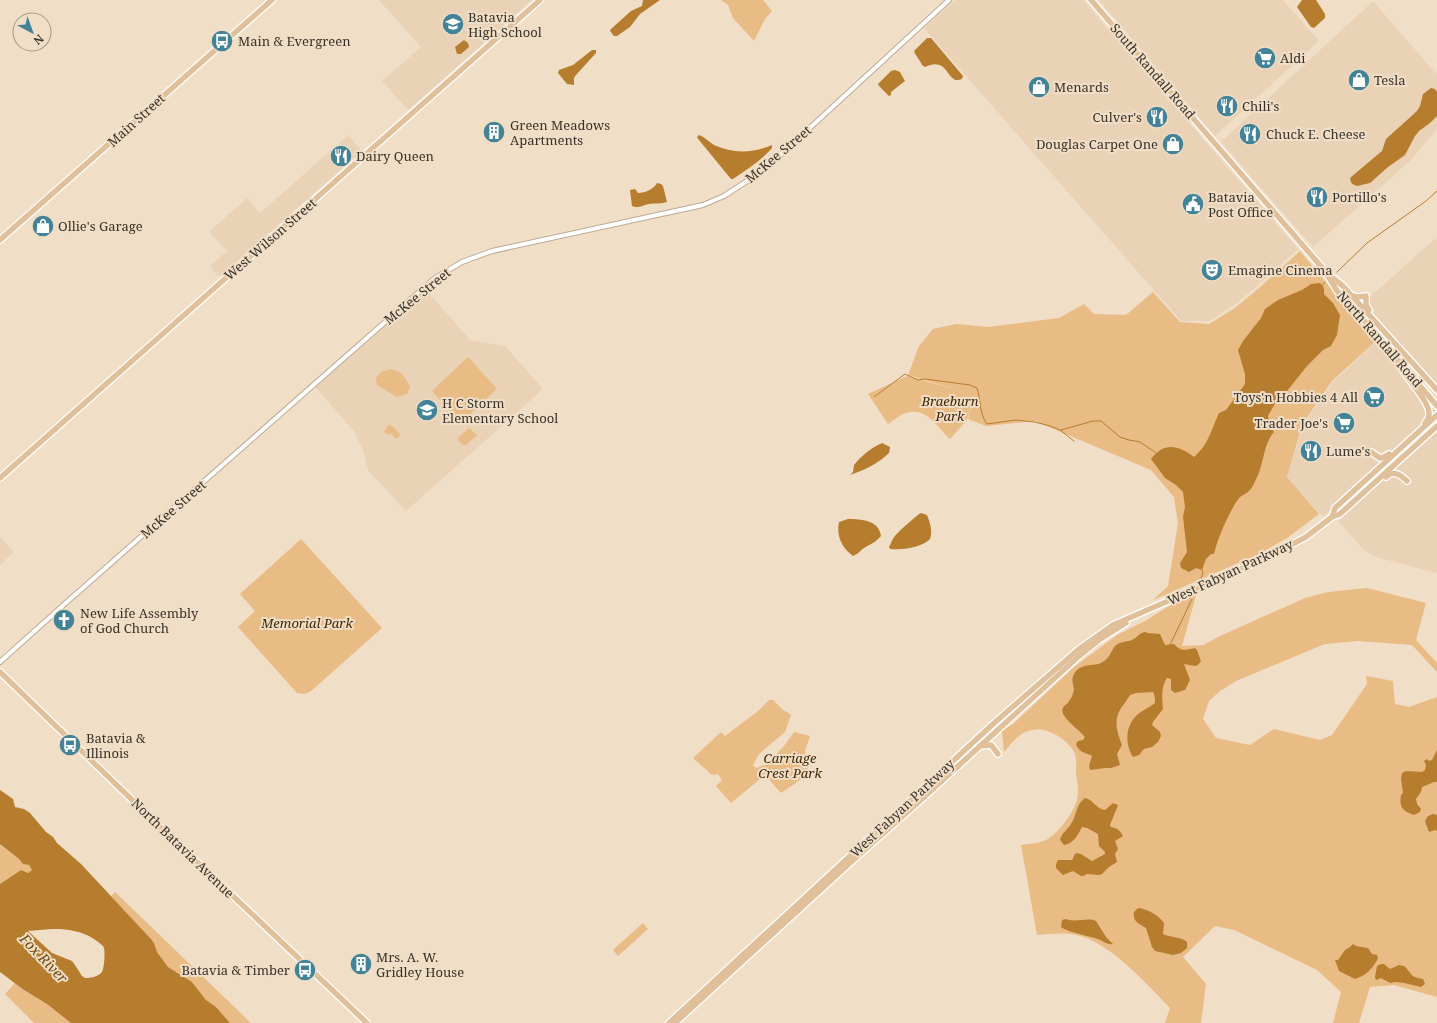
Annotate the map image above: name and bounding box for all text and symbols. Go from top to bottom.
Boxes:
place label: Batavia High School [468,8,542,41]
school or university icon: Batavia High School [440,11,466,37]
north arrow [12,12,52,52]
street label: South Randall Road [1106,19,1200,123]
bus stop icon: Main & Evergreen [209,28,235,54]
text: N [30,31,47,49]
place label: Main & Evergreen [238,32,351,50]
supermarket icon: Aldi [1252,45,1278,71]
place label: Aldi [1280,49,1305,67]
shop icon: Tesla [1346,67,1372,93]
place label: Tesla [1374,71,1406,89]
shop icon: Menards [1026,74,1052,100]
place label: Menards [1054,78,1109,96]
street label: Main Street [103,89,169,151]
restaurant icon: Chili's [1214,93,1240,119]
place label: Chili's [1242,97,1279,115]
restaurant icon: Culver's [1144,104,1170,130]
place label: Culver's [1092,108,1142,126]
place label: Green Meadows Apartments [510,116,610,149]
building icon: Green Meadows Apartments [481,119,507,145]
street label: McKee Street [741,121,815,187]
restaurant icon: Chuck E. Cheese [1237,121,1263,147]
place label: Chuck E. Cheese [1266,125,1366,143]
shop icon: Douglas Carpet One [1160,131,1186,157]
place label: Douglas Carpet One [1036,135,1158,153]
restaurant icon: Dairy Queen [328,143,354,169]
place label: Dairy Queen [356,147,435,165]
restaurant icon: Portillo's [1304,184,1330,210]
place label: Batavia Post Office [1208,188,1273,221]
place label: Portillo's [1332,188,1387,206]
public building icon: Batavia Post Office [1180,191,1206,217]
street label: West Wilson Street [220,194,320,284]
shop icon: Ollie's Garage [30,213,56,239]
place label: Ollie's Garage [58,217,143,235]
theatre icon: Emagine Cinema [1199,257,1225,283]
place label: Emagine Cinema [1228,261,1333,279]
street label: McKee Street [380,263,454,328]
street label: North Randall Road [1333,287,1427,391]
supermarket icon: Toys'n Hobbies 4 All [1361,384,1387,410]
place label: Toys'n Hobbies 4 All [1234,388,1358,406]
park label: Braeburn Park [920,392,979,425]
place label: H C Storm Elementary School [442,394,558,427]
school or university icon: H C Storm Elementary School [414,397,440,423]
supermarket icon: Trader Joe's [1331,410,1357,436]
place label: Trader Joe's [1255,414,1328,432]
restaurant icon: Lume's [1298,438,1324,464]
place label: Lume's [1326,442,1370,460]
street label: McKee Street [137,475,210,542]
street label: West Fabyan Parkway [1164,535,1296,609]
place label: New Life Assembly of God Church [80,604,199,637]
church icon: New Life Assembly of God Church [51,607,77,633]
park label: Memorial Park [260,614,353,632]
place label: Batavia & Illinois [86,729,146,762]
bus stop icon: Batavia & Illinois [57,732,83,758]
park label: Carriage Crest Park [758,749,822,782]
street label: West Fabyan Parkway [846,754,959,861]
street label: North Batavia Avenue [128,794,238,902]
water label: Fox River [15,929,73,987]
place label: Mrs. A. W. Gridley House [376,948,464,981]
building icon: Mrs. A. W. Gridley House [348,951,374,977]
bus stop icon: Batavia & Timber [292,957,318,983]
place label: Batavia & Timber [181,961,290,979]

